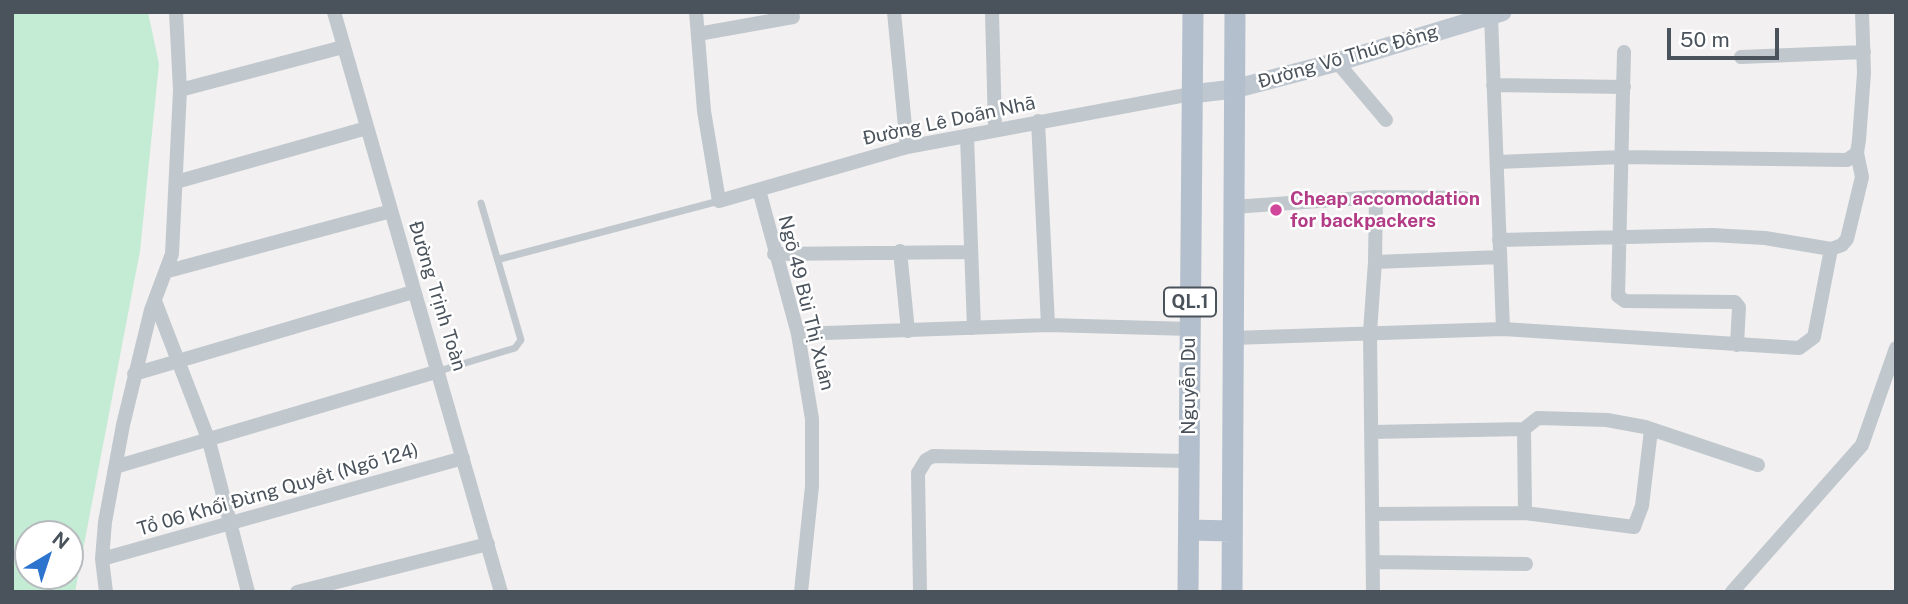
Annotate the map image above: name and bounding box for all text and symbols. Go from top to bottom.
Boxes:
scale bar [1670,14,1782,58]
street label: Đường Võ Thúc Đồng [1255,20,1441,94]
text: 50 m [1680,27,1730,52]
street label: Đường Lê Doãn Nhã [861,92,1037,150]
place label: Cheap accomodation for backpackers [1290,188,1480,232]
marker: Cheap accomodation for backpackers [1268,202,1284,218]
street label: Ngõ 49 Bùi Thị Xuân [773,213,839,393]
street label: Đường Trịnh Toàn [403,218,471,374]
road number: QL.1 [1164,288,1216,316]
street label: Nguyễn Du [1178,337,1200,435]
street label: Tổ 06 Khối Đừng Quyềt (Ngõ 124) [135,439,421,541]
north arrow [14,520,84,590]
text: N [48,527,74,553]

